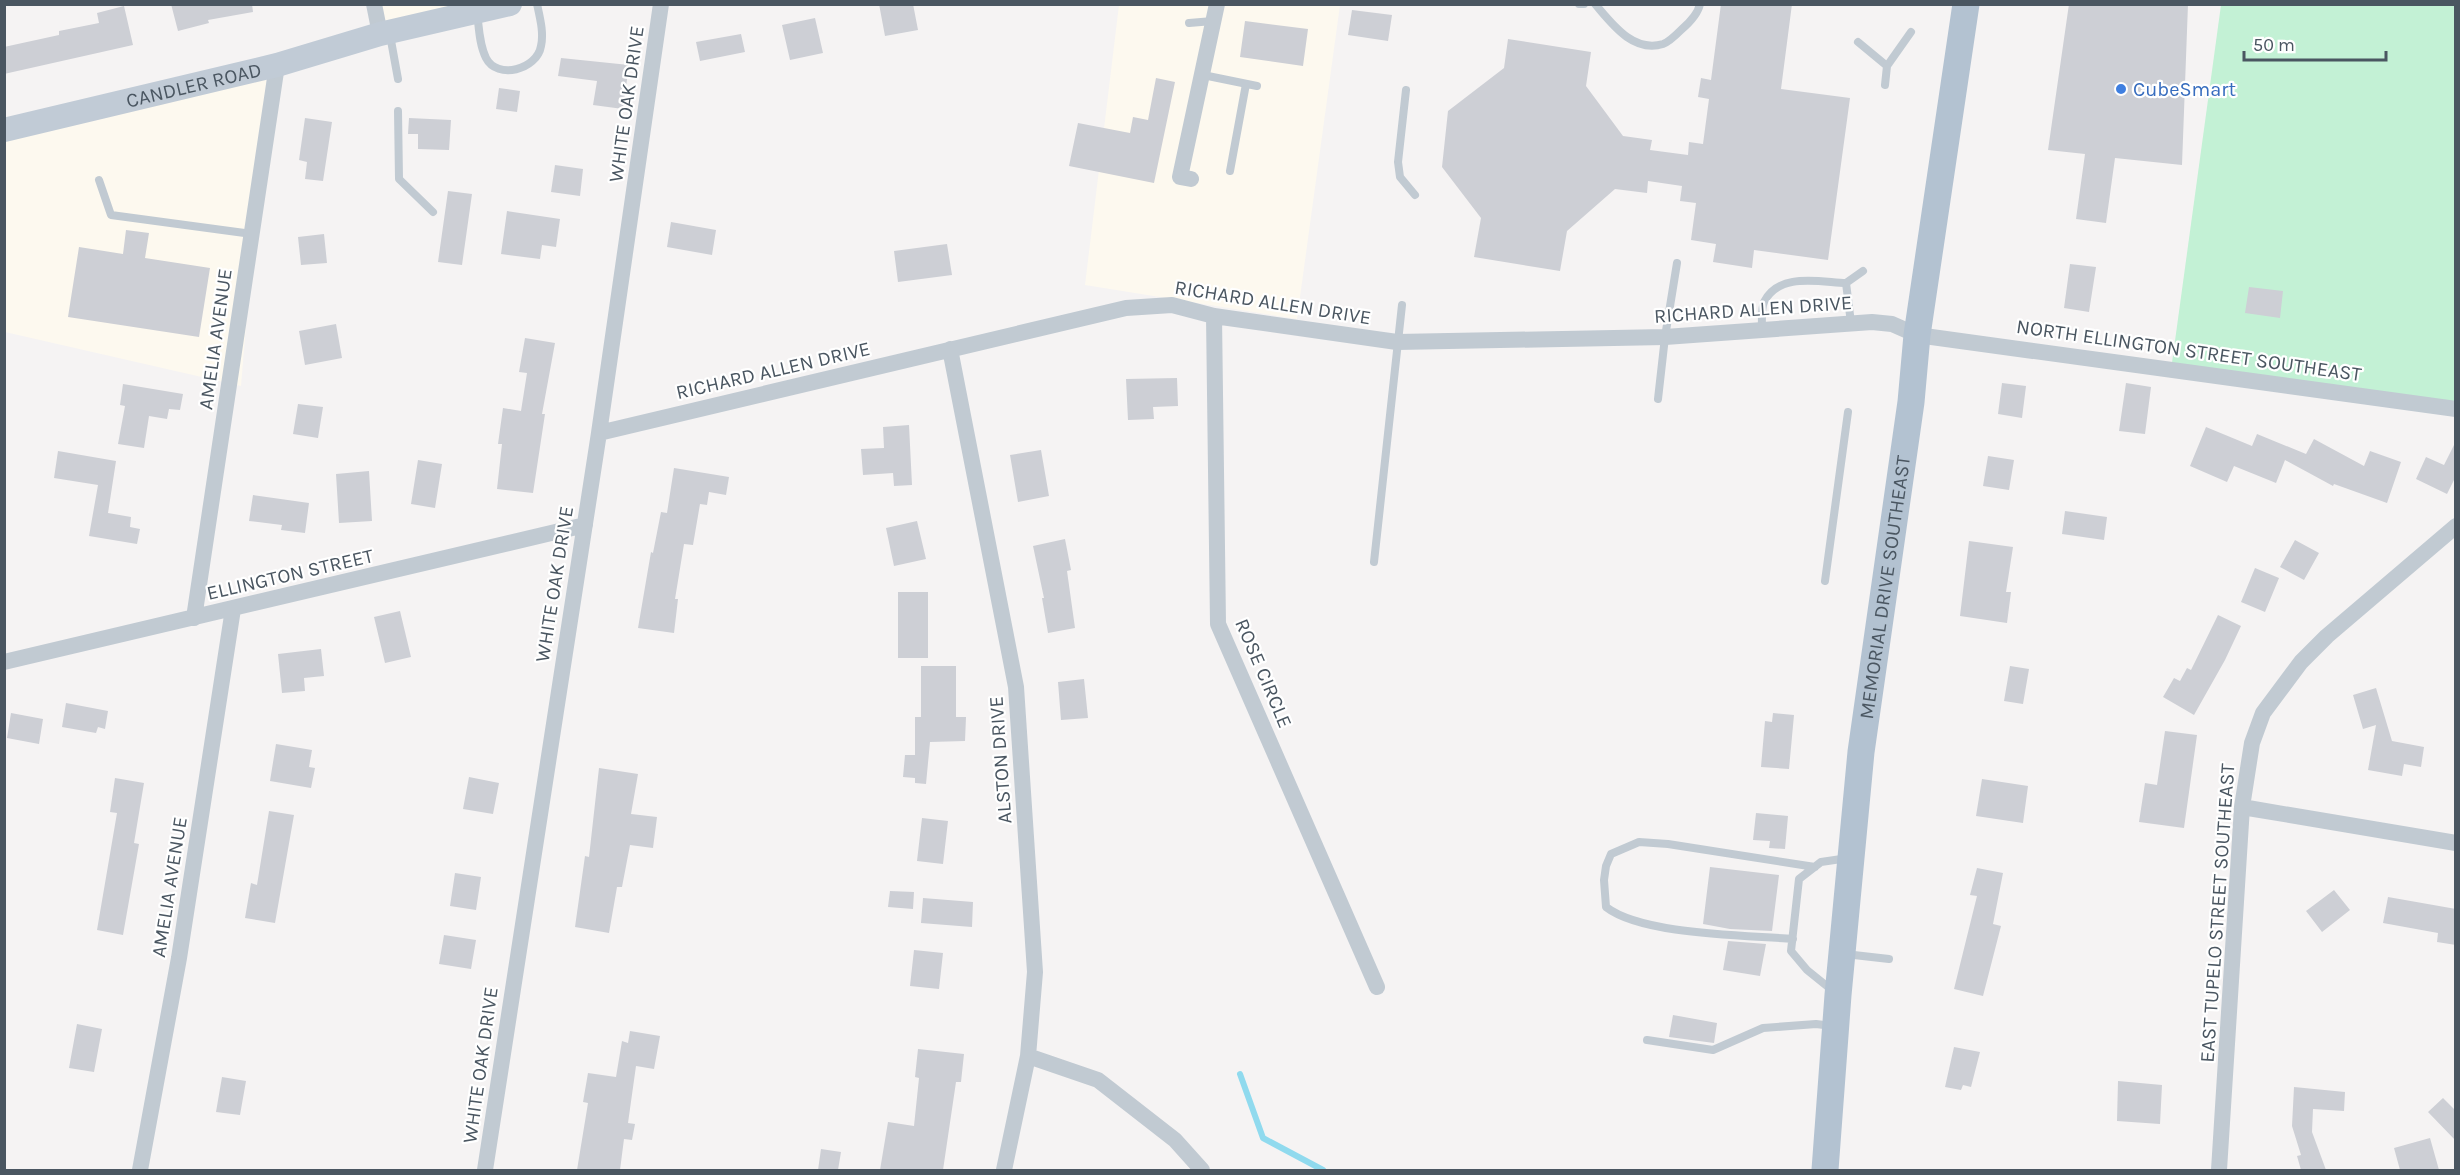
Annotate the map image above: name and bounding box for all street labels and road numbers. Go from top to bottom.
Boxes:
street label: WHITE OAK DRIVE [604,24,649,184]
street label: CANDLER ROAD [124,58,264,113]
street label: AMELIA AVENUE [194,267,237,411]
street label: RICHARD ALLEN DRIVE [1173,276,1373,329]
street label: RICHARD ALLEN DRIVE [1653,291,1853,328]
street label: NORTH ELLINGTON STREET SOUTHEAST [2015,315,2363,386]
street label: RICHARD ALLEN DRIVE [674,337,872,404]
street label: MEMORIAL DRIVE SOUTHEAST [1855,454,1915,721]
street label: WHITE OAK DRIVE [531,504,578,664]
street label: ELLINGTON STREET [205,544,376,605]
street label: ROSE CIRCLE [1230,615,1297,731]
street label: ALSTON DRIVE [985,695,1016,825]
street label: EAST TUPELO STREET SOUTHEAST [2196,763,2239,1063]
street label: AMELIA AVENUE [147,815,192,959]
street label: WHITE OAK DRIVE [458,985,503,1145]

